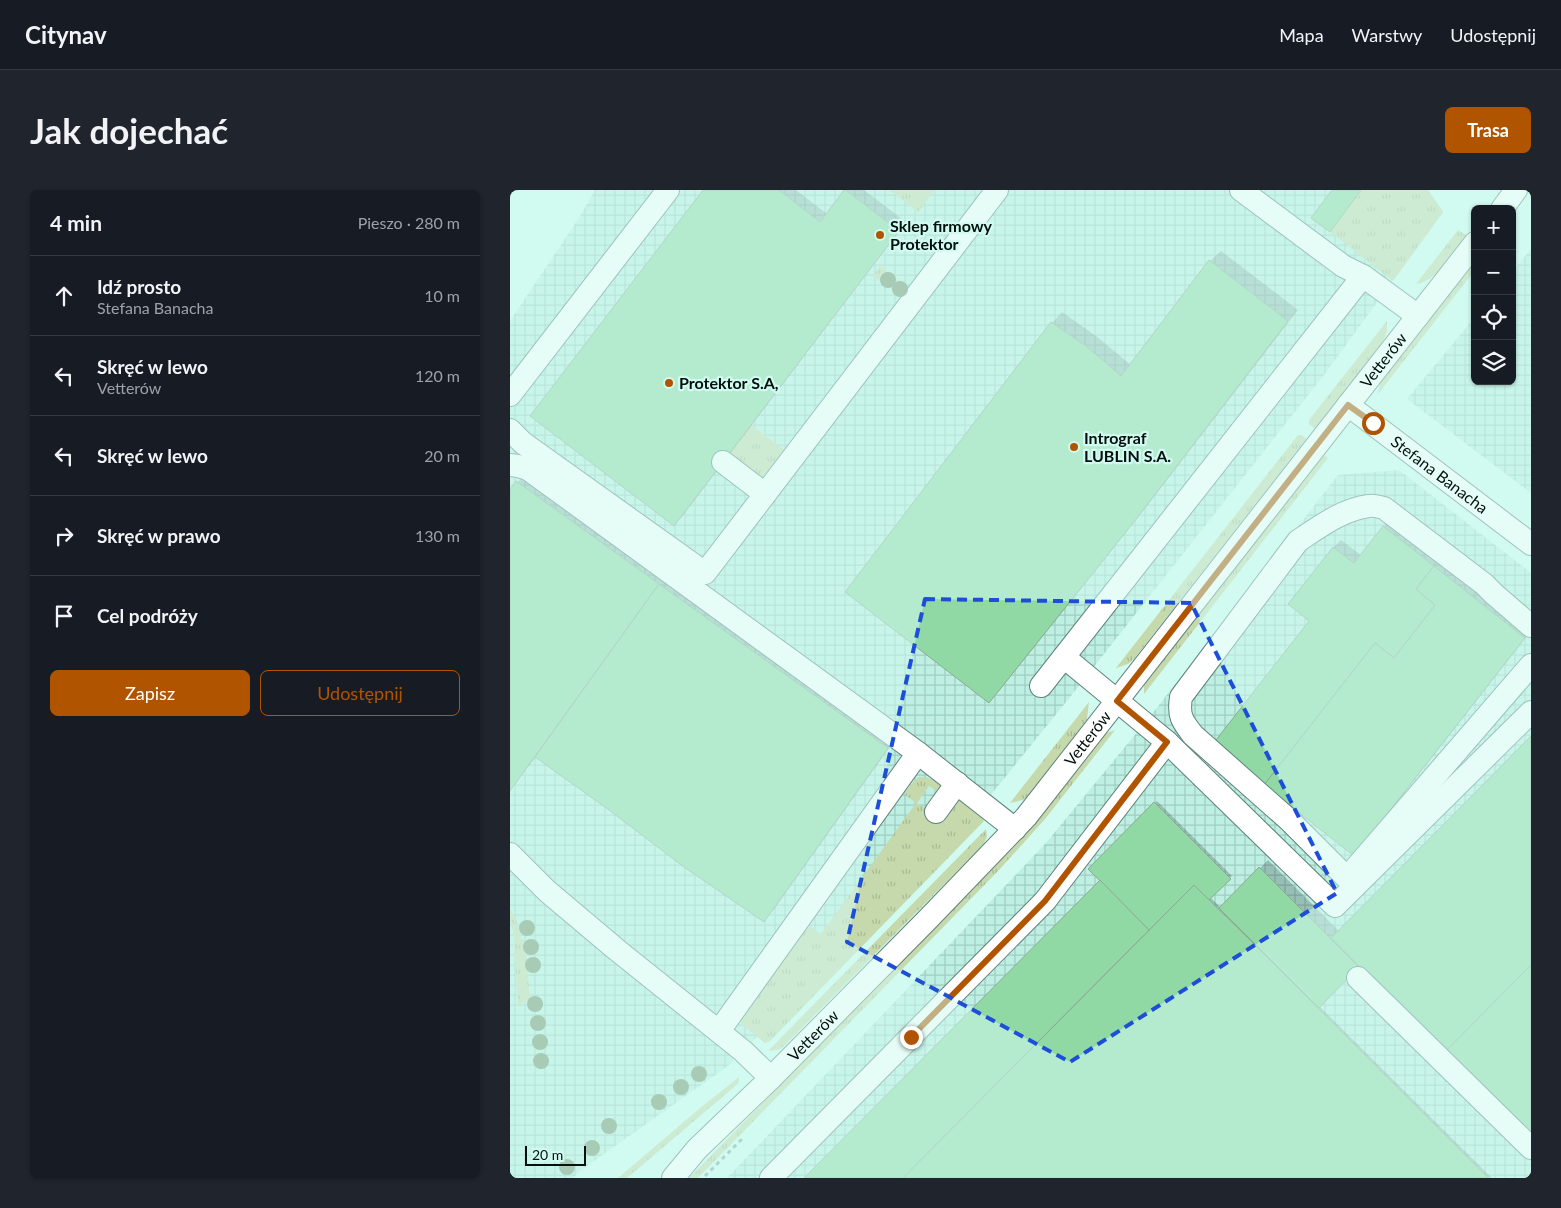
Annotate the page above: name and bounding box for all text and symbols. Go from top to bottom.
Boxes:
text: Citynav [25,20,107,49]
text: Mapa [1279,24,1324,46]
text: Warstwy [1352,24,1422,46]
text: Udostępnij [1450,24,1536,46]
button: Trasa [1445,107,1531,153]
text: Jak dojechać [30,109,228,151]
map controls [1471,205,1516,385]
button: + [1471,205,1516,250]
text: 4 min [50,210,102,235]
text: Pieszo · 280 m [358,213,460,232]
place label: Sklep firmowy Protektor [890,216,993,253]
marker: Sklep firmowy Protektor [874,229,886,241]
button: − [1471,250,1516,295]
text: Idź prosto [97,275,181,298]
icon: ahead [50,282,78,310]
text: 10 m [424,286,460,305]
button: locate [1471,295,1516,340]
text: Stefana Banacha [97,298,213,317]
street label: Vetterów [1356,328,1410,391]
button: layers [1471,340,1516,385]
text: Skręć w lewo [97,355,208,378]
icon: left [50,362,78,390]
text: 120 m [415,366,460,385]
place label: Protektor S.A, [679,373,779,392]
marker: Protektor S.A, [663,377,675,389]
text: Vetterów [97,378,161,397]
route start [1362,412,1385,435]
place label: Intrograf LUBLIN S.A. [1084,428,1171,465]
street label: Stefana Banacha [1388,431,1492,517]
marker: Intrograf LUBLIN S.A. [1068,441,1080,453]
icon: left [50,442,78,470]
text: Skręć w lewo [97,444,208,467]
text: 20 m [424,446,460,465]
icon: right [50,522,78,550]
text: Skręć w prawo [97,524,221,547]
text: 130 m [415,526,460,545]
icon: arrive [50,602,78,630]
text: Cel podróży [97,604,198,627]
button: Zapisz [50,670,250,716]
button: Udostępnij [260,670,460,716]
street label: Vetterów [1060,706,1115,769]
street label: Vetterów [783,1005,842,1065]
route end [900,1026,923,1049]
scale bar [525,1143,586,1166]
text: 20 m [532,1146,563,1163]

